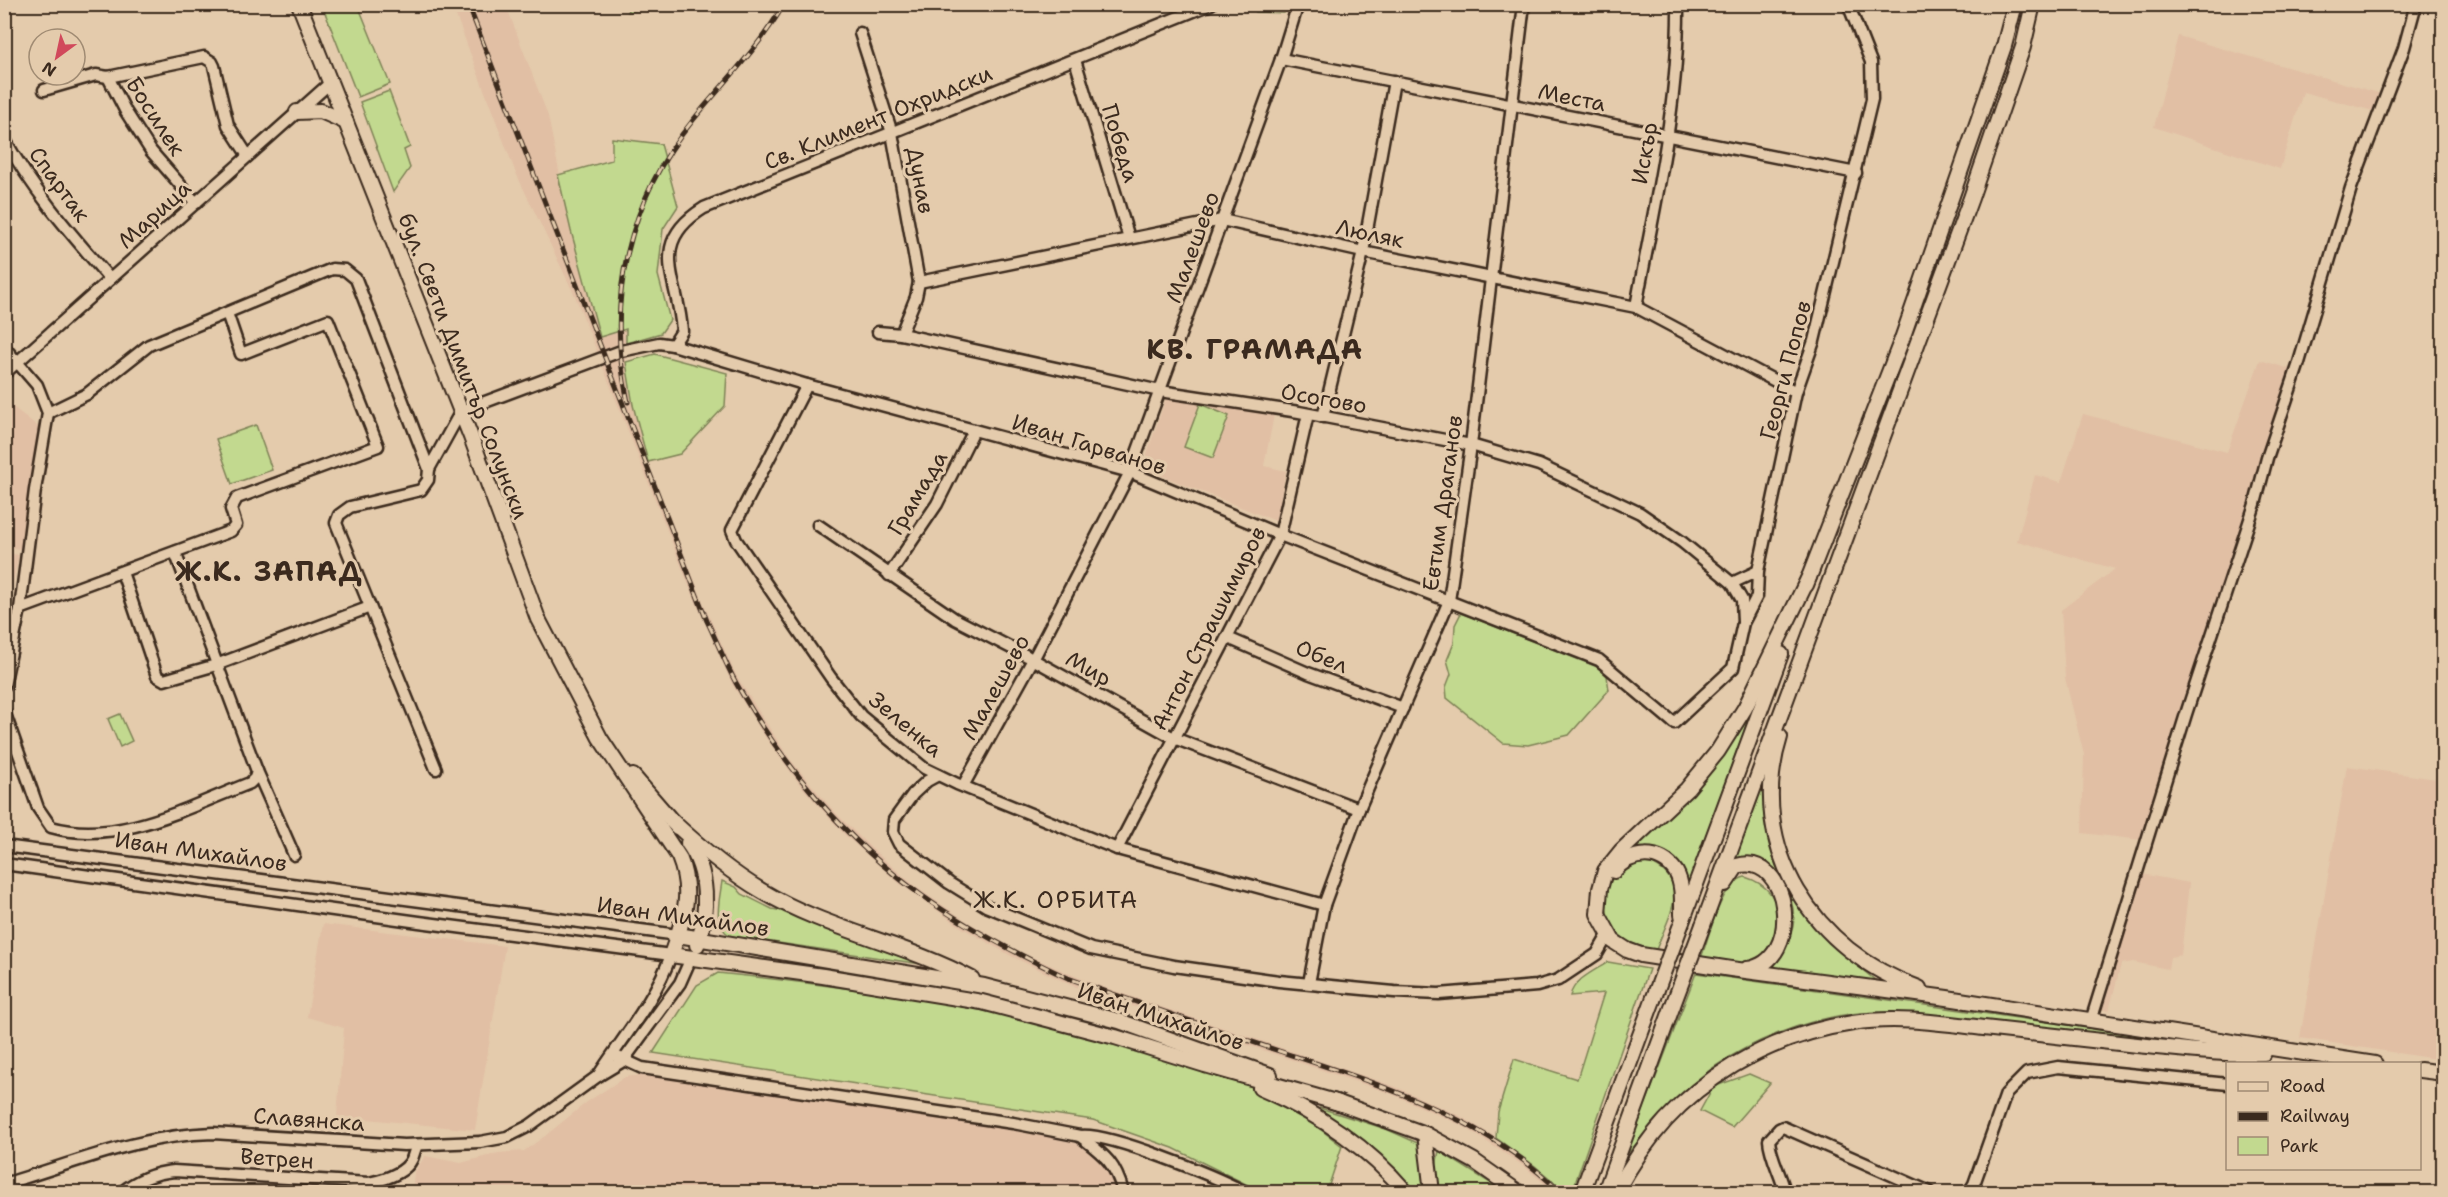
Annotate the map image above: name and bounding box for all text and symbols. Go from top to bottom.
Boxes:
north arrow [27,27,87,87]
text: N [38,57,60,81]
street label: Св. Климент Охридски [760,58,997,177]
street label: Босилек [119,71,192,162]
street label: Места [1536,77,1608,118]
street label: Победа [1095,100,1146,186]
street label: Искър [1625,120,1664,186]
street label: Спартак [22,141,97,228]
street label: Дунав [900,144,941,216]
street label: Марица [112,174,197,255]
street label: Малешево [1159,187,1226,307]
street label: бул. Свети Димитър Солунски [392,209,535,524]
street label: Люляк [1333,212,1407,255]
street label: Георги Попов [1753,297,1818,443]
district label: КВ. ГРАМАДА [1146,330,1364,368]
street label: Осогово [1279,377,1369,420]
street label: Иван Гарванов [1009,407,1169,482]
street label: Евтим Драганов [1416,413,1469,593]
street label: Грамада [881,445,954,541]
street label: Антон Страшимиров [1144,521,1272,735]
district label: Ж.К. ЗАПАД [175,552,363,590]
street label: Малешево [954,629,1036,745]
street label: Обел [1291,633,1352,680]
street label: Мир [1061,644,1117,693]
street label: Зеленка [863,685,949,764]
street label: Иван Михайлов [113,825,289,878]
district label: Ж.К. ОРБИТА [973,884,1139,916]
street label: Иван Михайлов [595,890,771,943]
street label: Иван Михайлов [1074,976,1248,1057]
legend [2226,1062,2421,1170]
text: Road [2280,1074,2325,1098]
street label: Славянска [252,1101,366,1138]
text: Railway [2280,1104,2350,1128]
text: Park [2280,1134,2319,1158]
street label: Ветрен [239,1141,315,1176]

